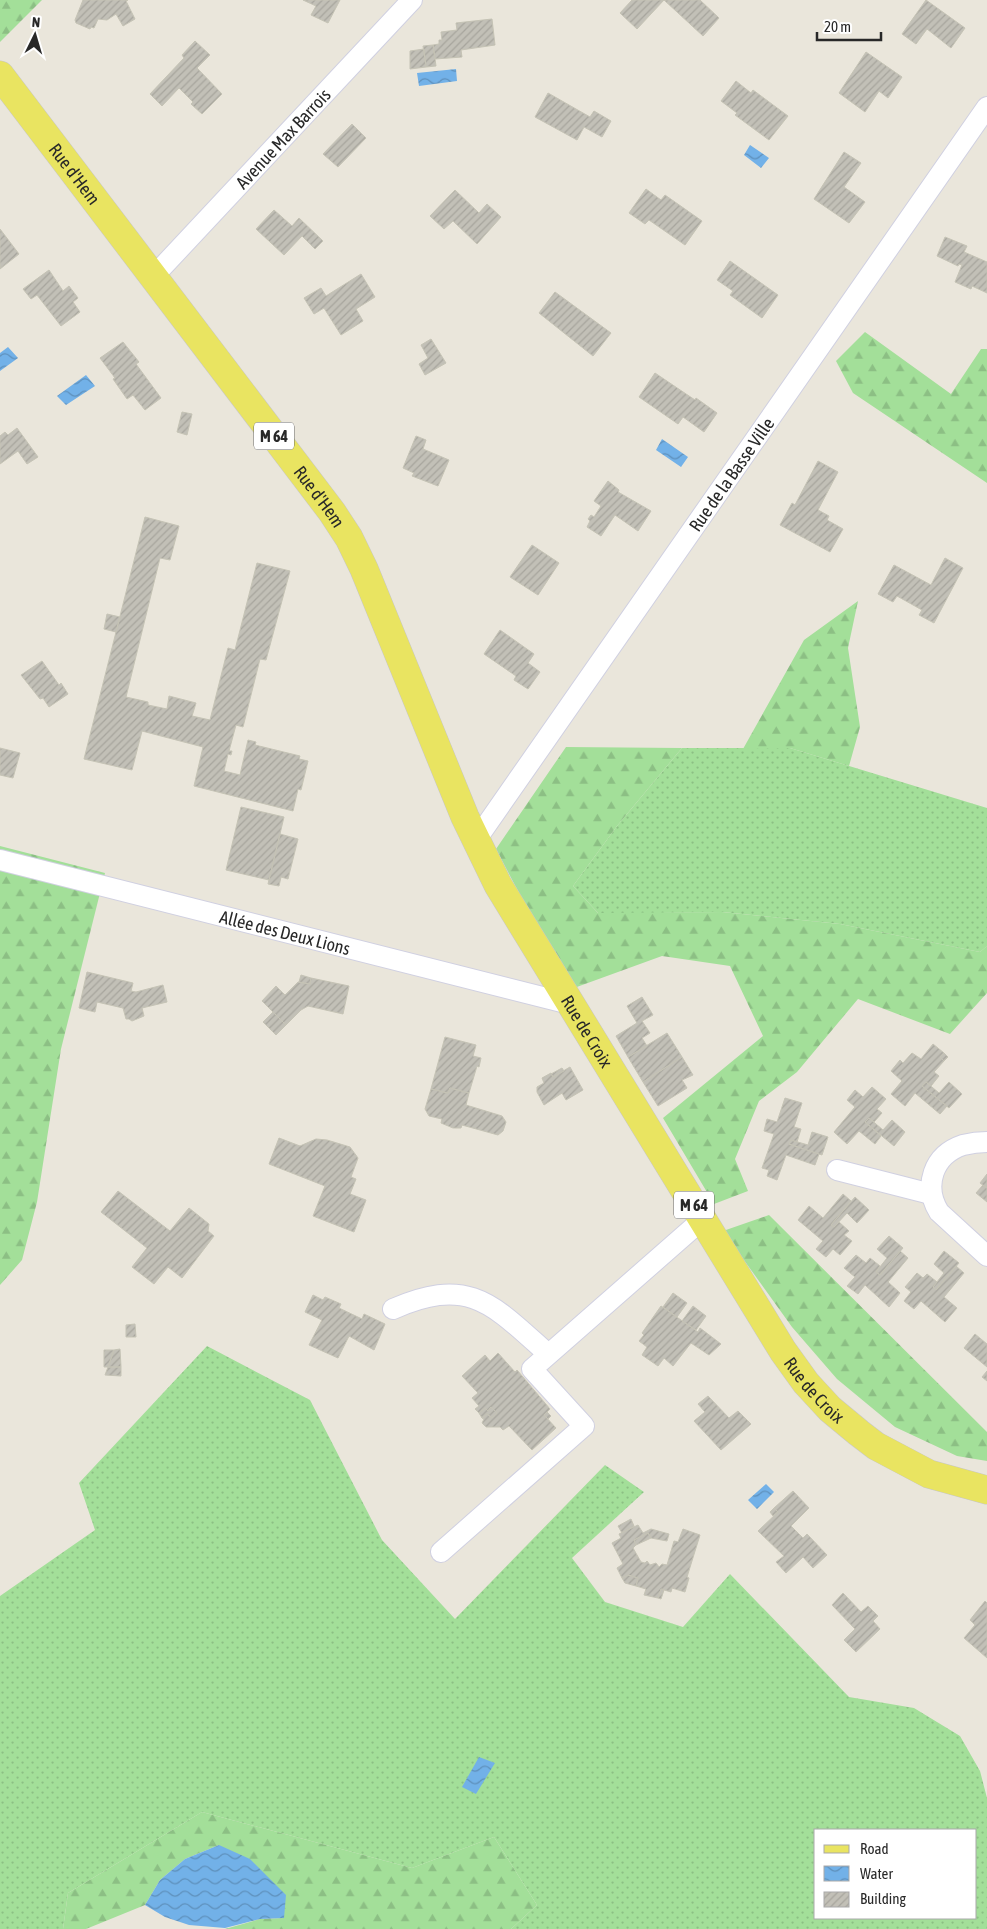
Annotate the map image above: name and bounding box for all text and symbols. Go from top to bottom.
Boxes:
north arrow [10,10,60,60]
scale bar [817,10,881,42]
text: N [31,14,41,30]
text: 20 m [824,18,851,35]
street label: Avenue Max Barrois [231,84,335,193]
street label: Rue d'Hem [45,139,105,209]
street label: Rue de la Basse Ville [684,413,778,535]
road number: M 64 [254,422,294,450]
street label: Rue d'Hem [290,461,350,531]
street label: Allée des Deux Lions [218,905,353,959]
street label: Rue de Croix [557,991,617,1071]
road number: M 64 [674,1192,714,1218]
street label: Rue de Croix [780,1353,849,1427]
legend [814,1829,977,1919]
text: Road [860,1840,889,1857]
text: Water [860,1865,893,1882]
text: Building [860,1890,906,1907]

